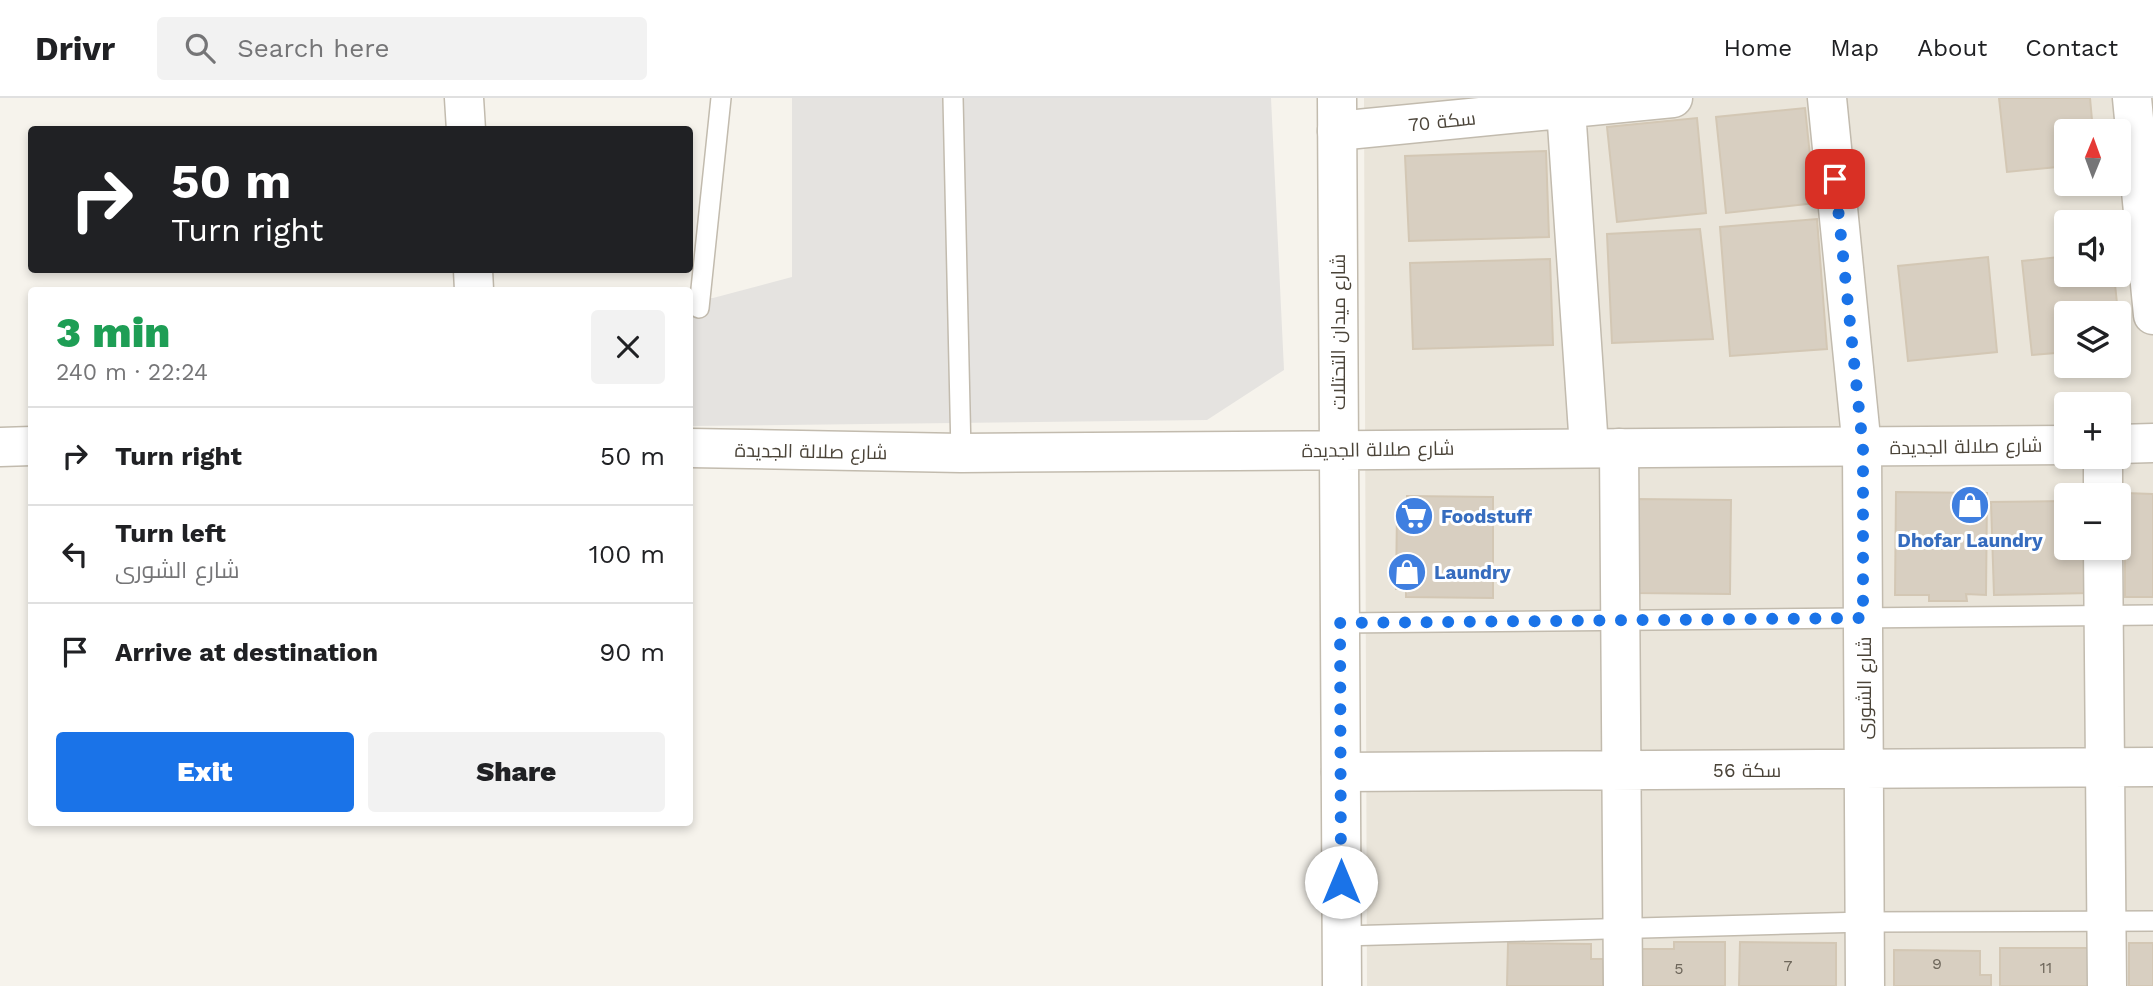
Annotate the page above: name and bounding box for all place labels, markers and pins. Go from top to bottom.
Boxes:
pin [1805,149,1865,209]
shop icon: Dhofar Laundry [1949,484,1991,526]
supermarket icon: Foodstuff [1393,495,1435,537]
place label: Foodstuff [1441,505,1533,528]
place label: Dhofar Laundry [1897,529,2043,552]
shop icon: Laundry [1386,551,1428,593]
place label: Laundry [1434,561,1511,584]

